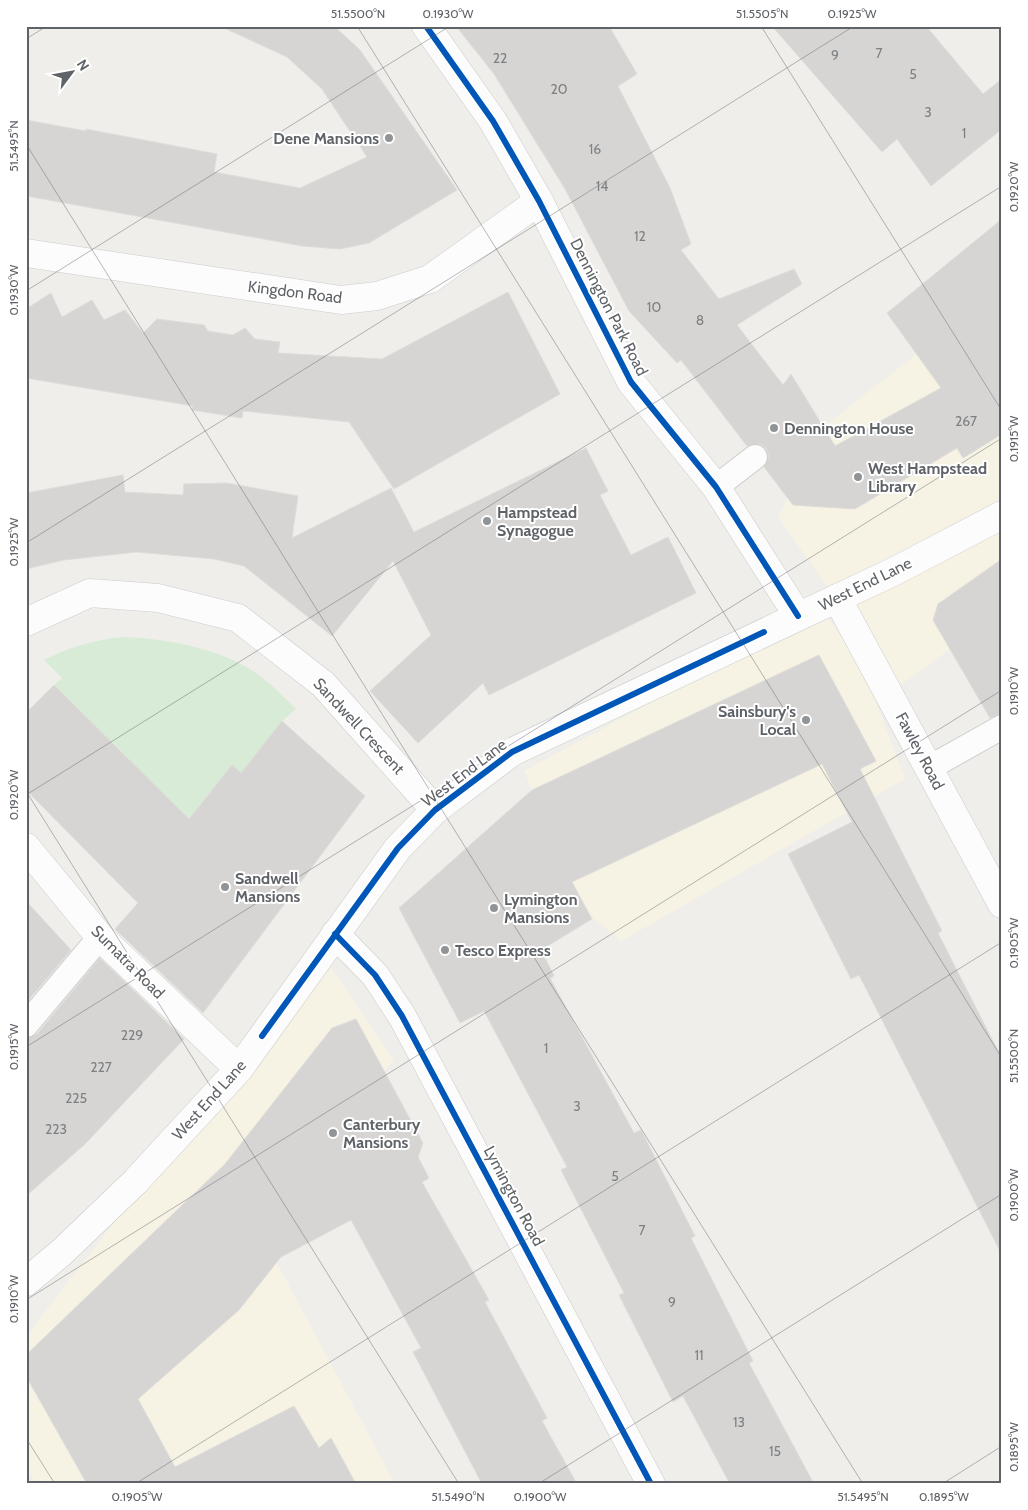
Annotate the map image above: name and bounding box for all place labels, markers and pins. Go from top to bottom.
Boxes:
place label: Dene Mansions [273,129,379,148]
marker: Dene Mansions [383,132,395,144]
place label: Dennington House [784,419,914,438]
marker: Dennington House [768,422,780,434]
place label: West Hampstead Library [868,459,987,496]
marker: West Hampstead Library [852,471,864,483]
place label: Hampstead Synagogue [497,503,577,540]
marker: Hampstead Synagogue [481,515,493,527]
place label: Sainsbury's Local [718,702,796,739]
marker: Sainsbury's Local [800,714,812,726]
place label: Sandwell Mansions [235,869,301,906]
marker: Sandwell Mansions [219,881,231,893]
place label: Lymington Mansions [504,890,578,927]
marker: Lymington Mansions [488,902,500,914]
place label: Tesco Express [455,941,551,960]
marker: Tesco Express [439,944,451,956]
place label: Canterbury Mansions [343,1115,421,1152]
marker: Canterbury Mansions [327,1127,339,1139]

